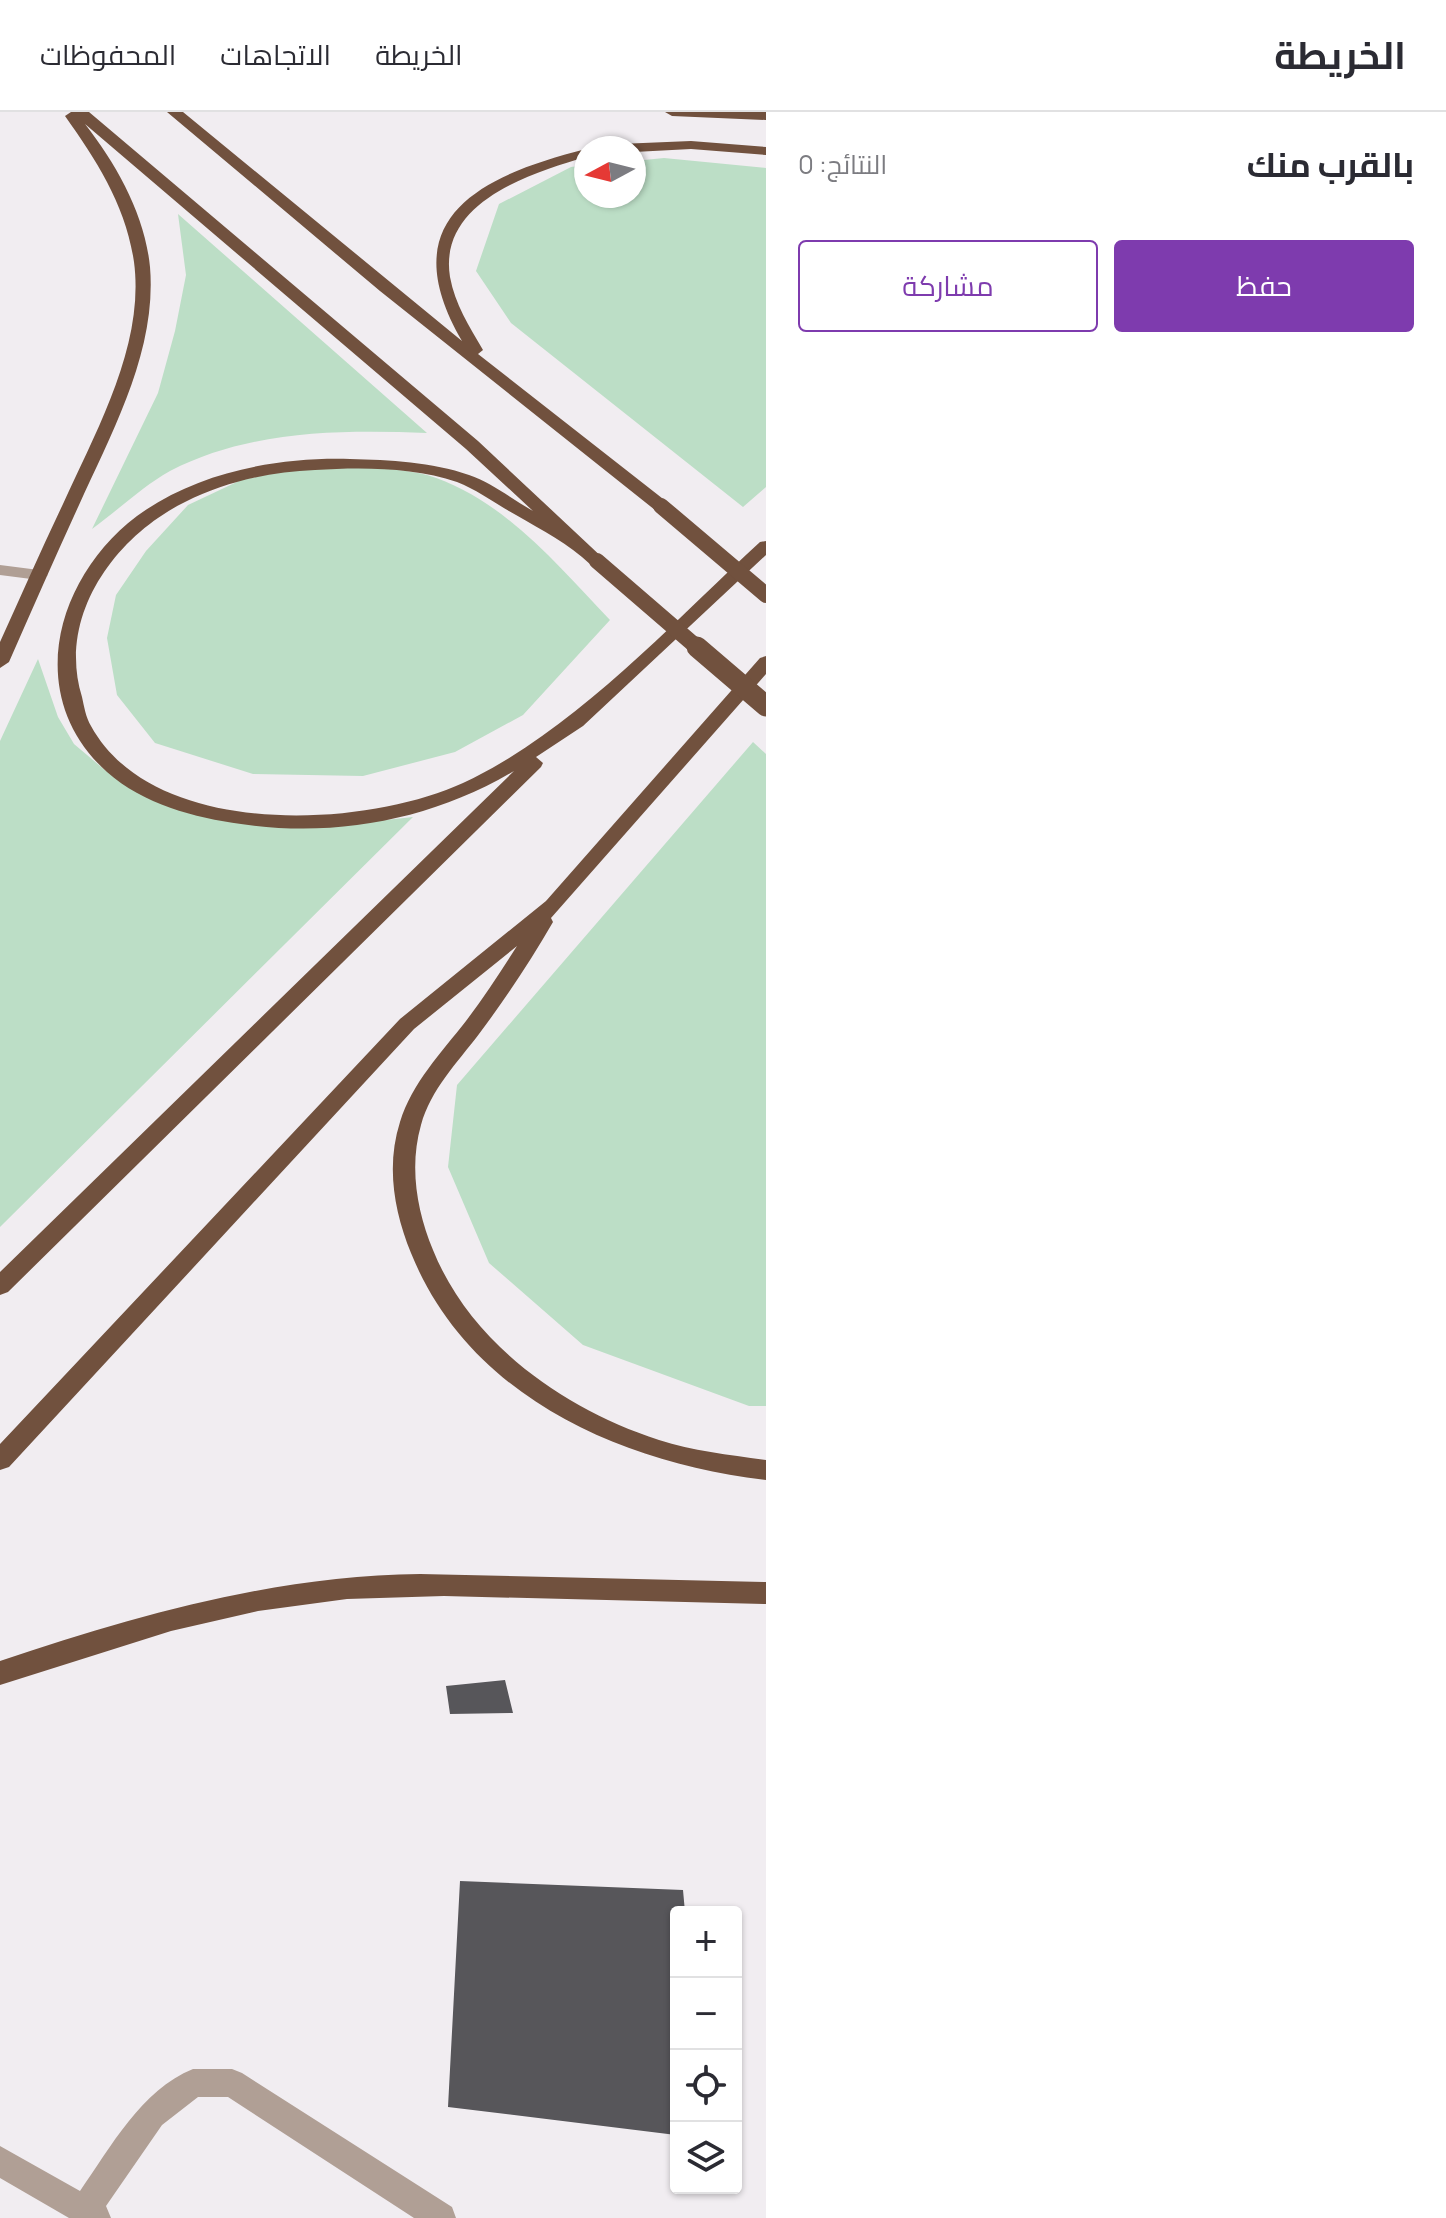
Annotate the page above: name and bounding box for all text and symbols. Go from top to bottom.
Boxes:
text: الخريطة [1274,28,1406,80]
text: المحفوظات [40,35,176,73]
text: الاتجاهات [220,35,331,73]
text: الخريطة [375,35,463,73]
north arrow [574,136,646,208]
text: بالقرب منك [1247,141,1414,187]
text: النتائج: 0 [798,146,887,182]
button: مشاركة [798,240,1098,332]
button: حفظ [1114,240,1414,332]
map controls [670,1906,742,2194]
button: + [670,1906,742,1978]
button: − [670,1978,742,2050]
button: locate [670,2050,742,2122]
button: layers [670,2122,742,2194]

